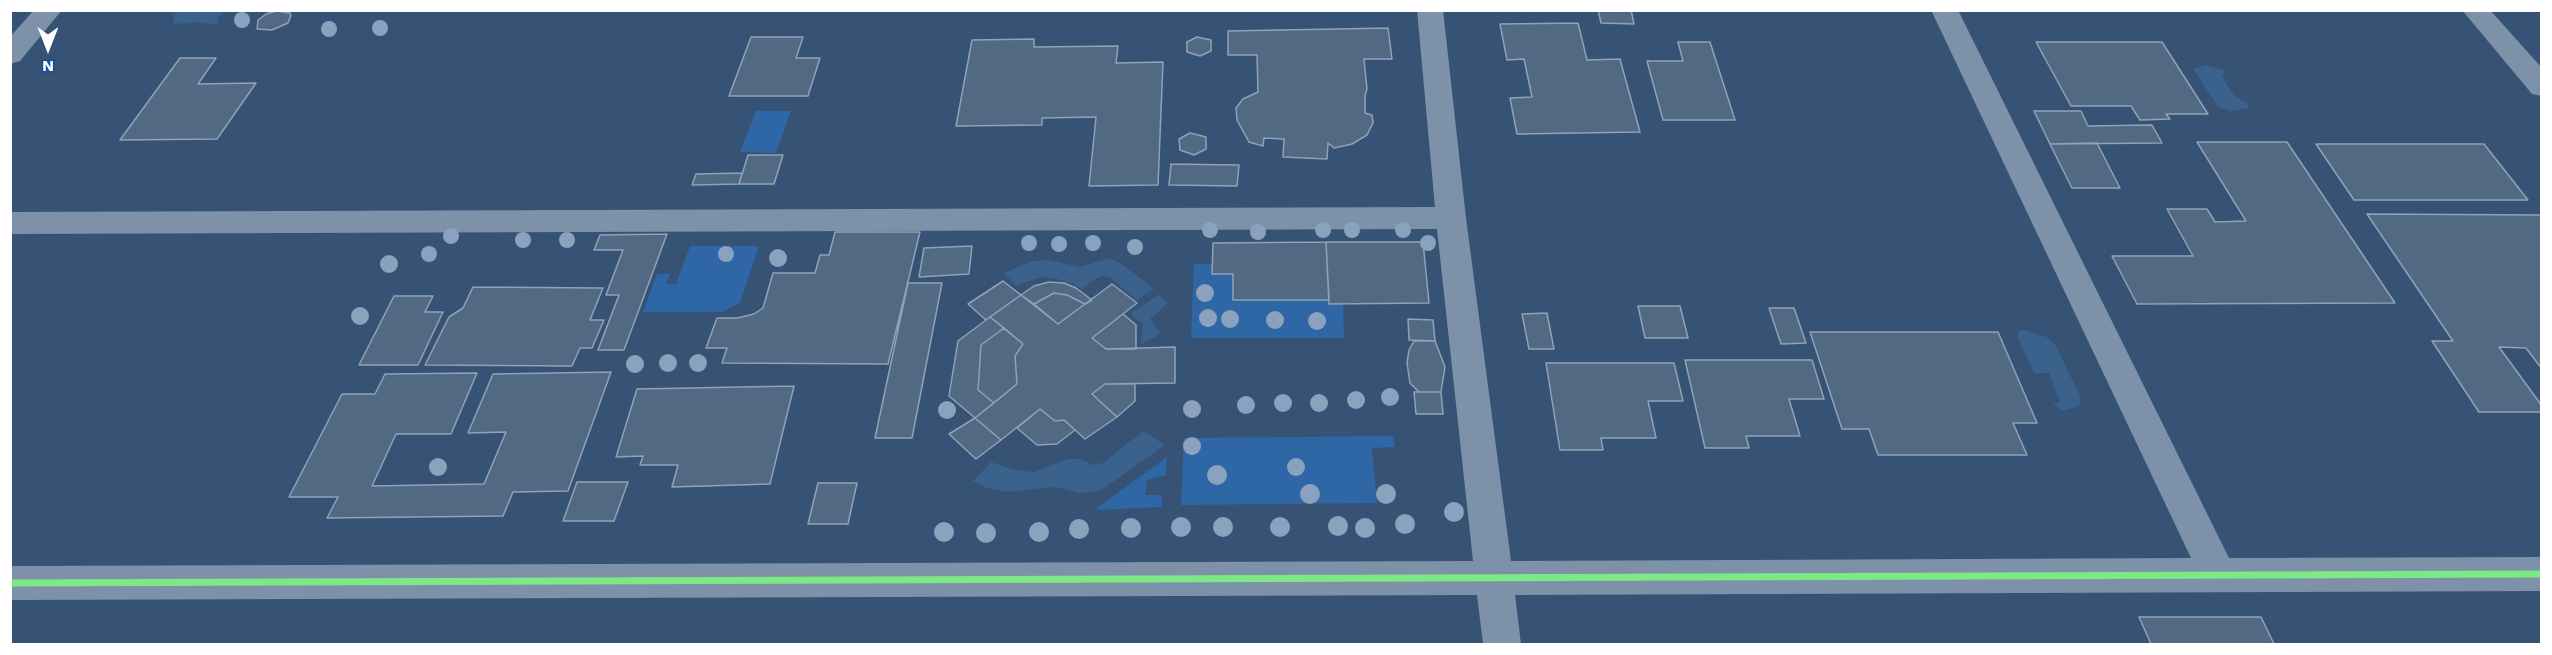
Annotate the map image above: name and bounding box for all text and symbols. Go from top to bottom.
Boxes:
north arrow [18,18,78,78]
text: N [42,57,54,76]

